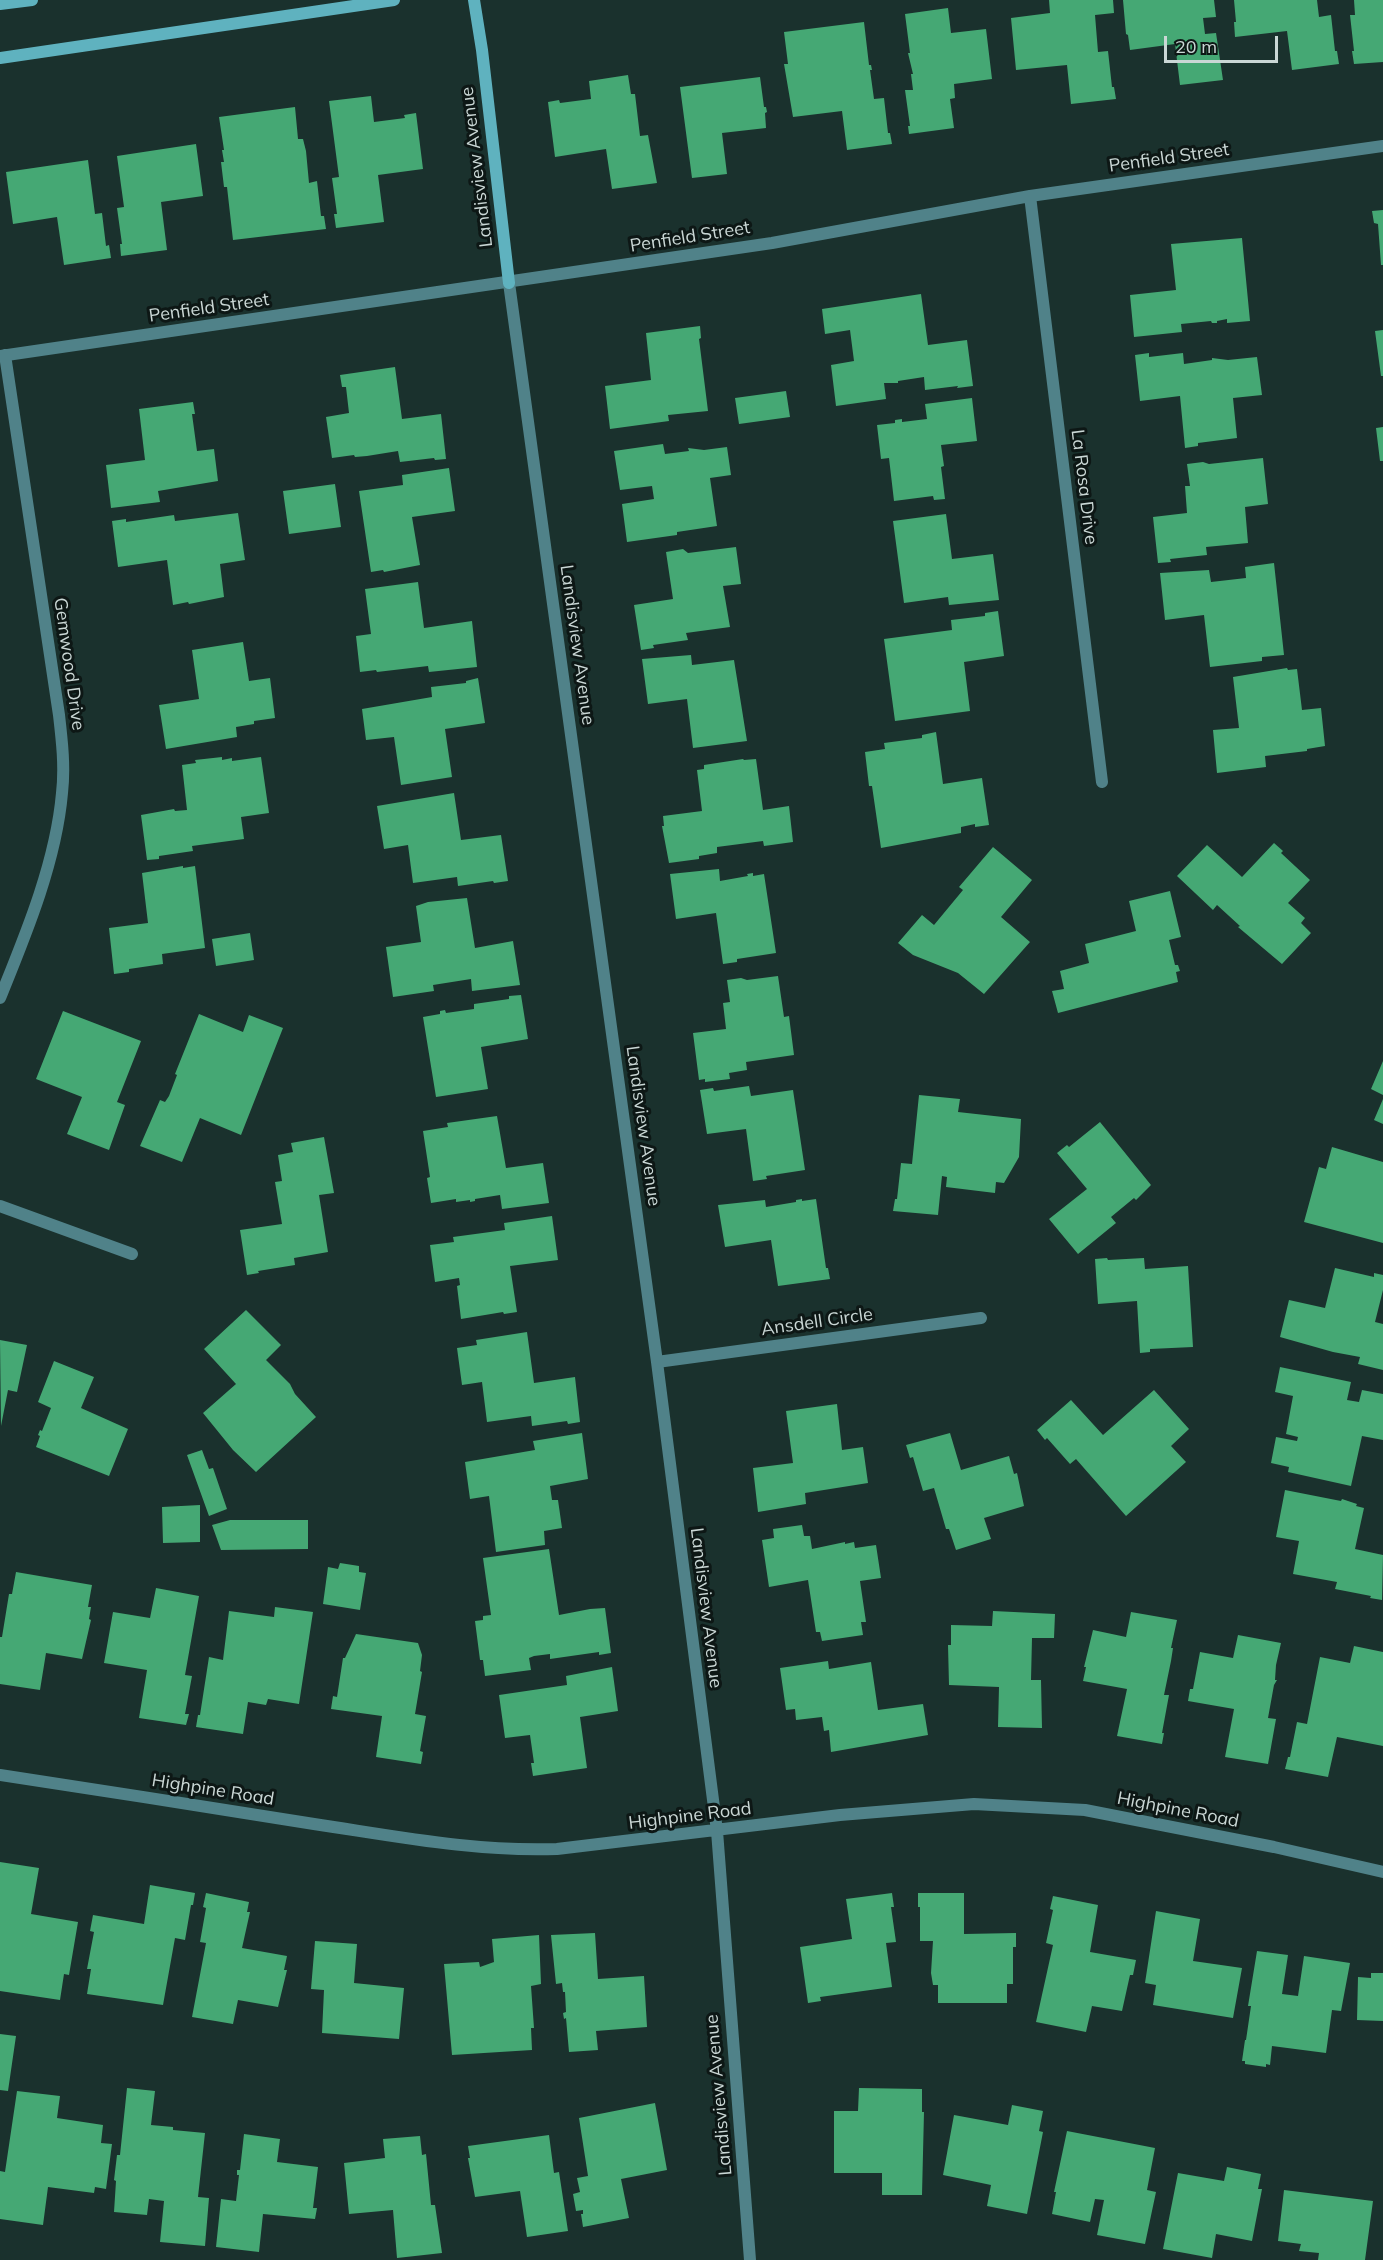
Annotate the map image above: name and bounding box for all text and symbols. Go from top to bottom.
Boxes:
scale bar [1167,24,1281,62]
text: 20 m [1175,35,1217,58]
street label: Landisview Avenue [456,86,498,248]
street label: Penfield Street [1107,139,1231,177]
street label: Penfield Street [628,217,752,257]
street label: Penfield Street [147,289,271,327]
street label: La Rosa Drive [1066,428,1102,546]
street label: Landisview Avenue [555,564,599,726]
street label: Gemwood Drive [49,596,89,732]
street label: Landisview Avenue [621,1045,665,1207]
street label: Ansdell Circle [760,1303,874,1341]
street label: Landisview Avenue [685,1527,727,1689]
street label: Highpine Road [150,1770,276,1810]
street label: Highpine Road [1115,1788,1241,1832]
street label: Highpine Road [627,1798,753,1834]
street label: Landisview Avenue [701,2014,737,2176]

